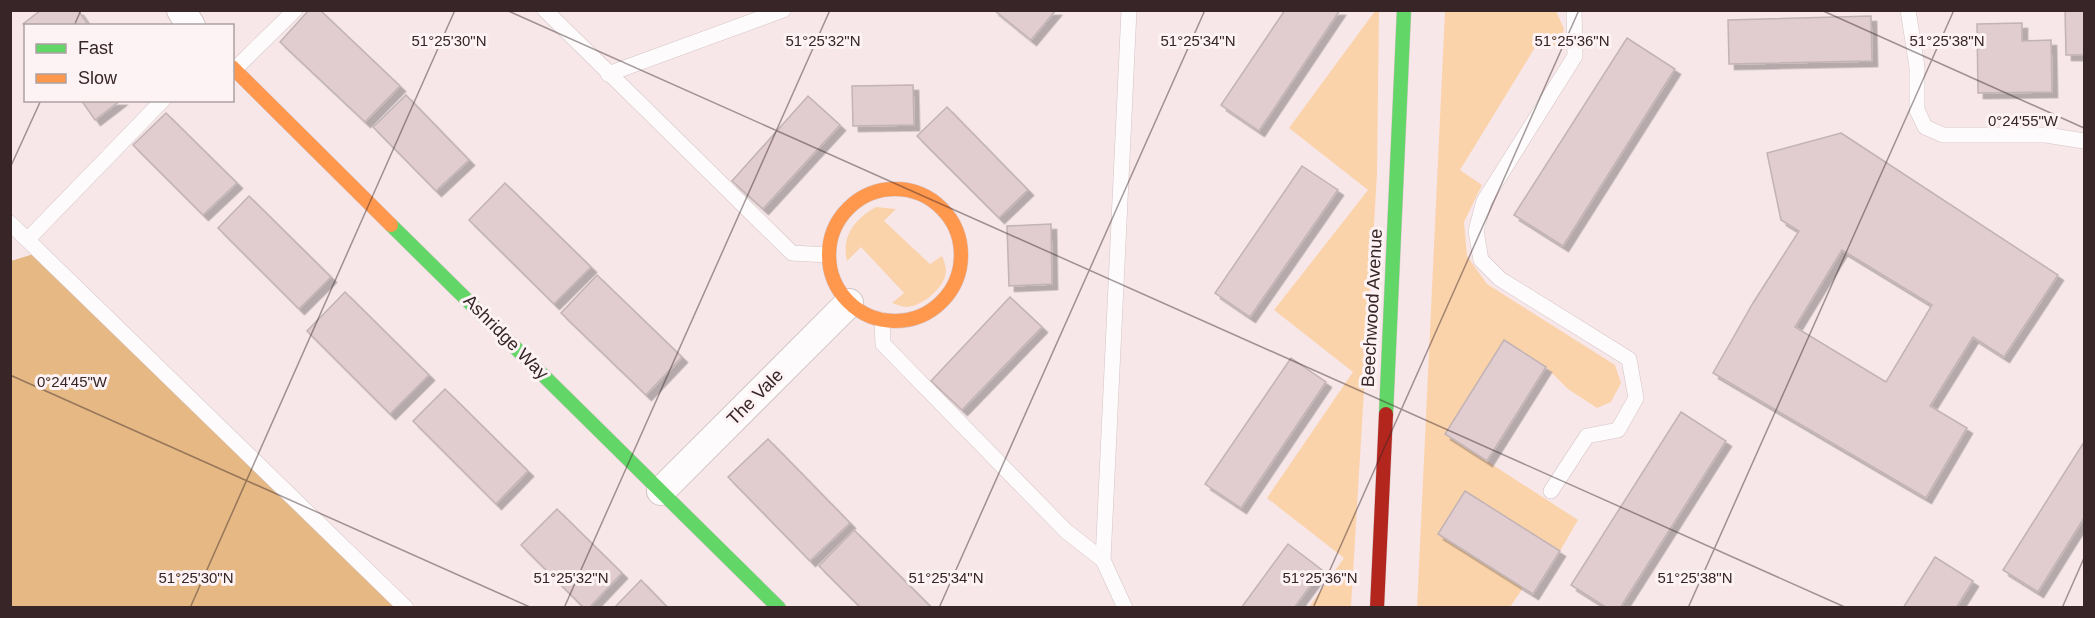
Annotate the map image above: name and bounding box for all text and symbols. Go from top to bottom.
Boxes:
legend [24,24,234,102]
text: 51°25'30"N [411,32,487,49]
text: 51°25'32"N [785,32,861,49]
text: 51°25'34"N [1160,32,1236,49]
text: 51°25'36"N [1534,32,1610,49]
text: 51°25'38"N [1909,32,1985,49]
text: Fast [78,38,113,58]
text: Slow [78,68,118,88]
text: 0°24'55"W [1988,112,2059,129]
street label: Beechwood Avenue [1358,228,1386,388]
street label: Ashridge Way [460,291,552,383]
street label: The Vale [723,365,787,429]
text: 0°24'45"W [37,373,108,390]
text: 51°25'30"N [158,569,234,586]
text: 51°25'32"N [533,569,609,586]
text: 51°25'34"N [908,569,984,586]
text: 51°25'36"N [1282,569,1358,586]
text: 51°25'38"N [1657,569,1733,586]

